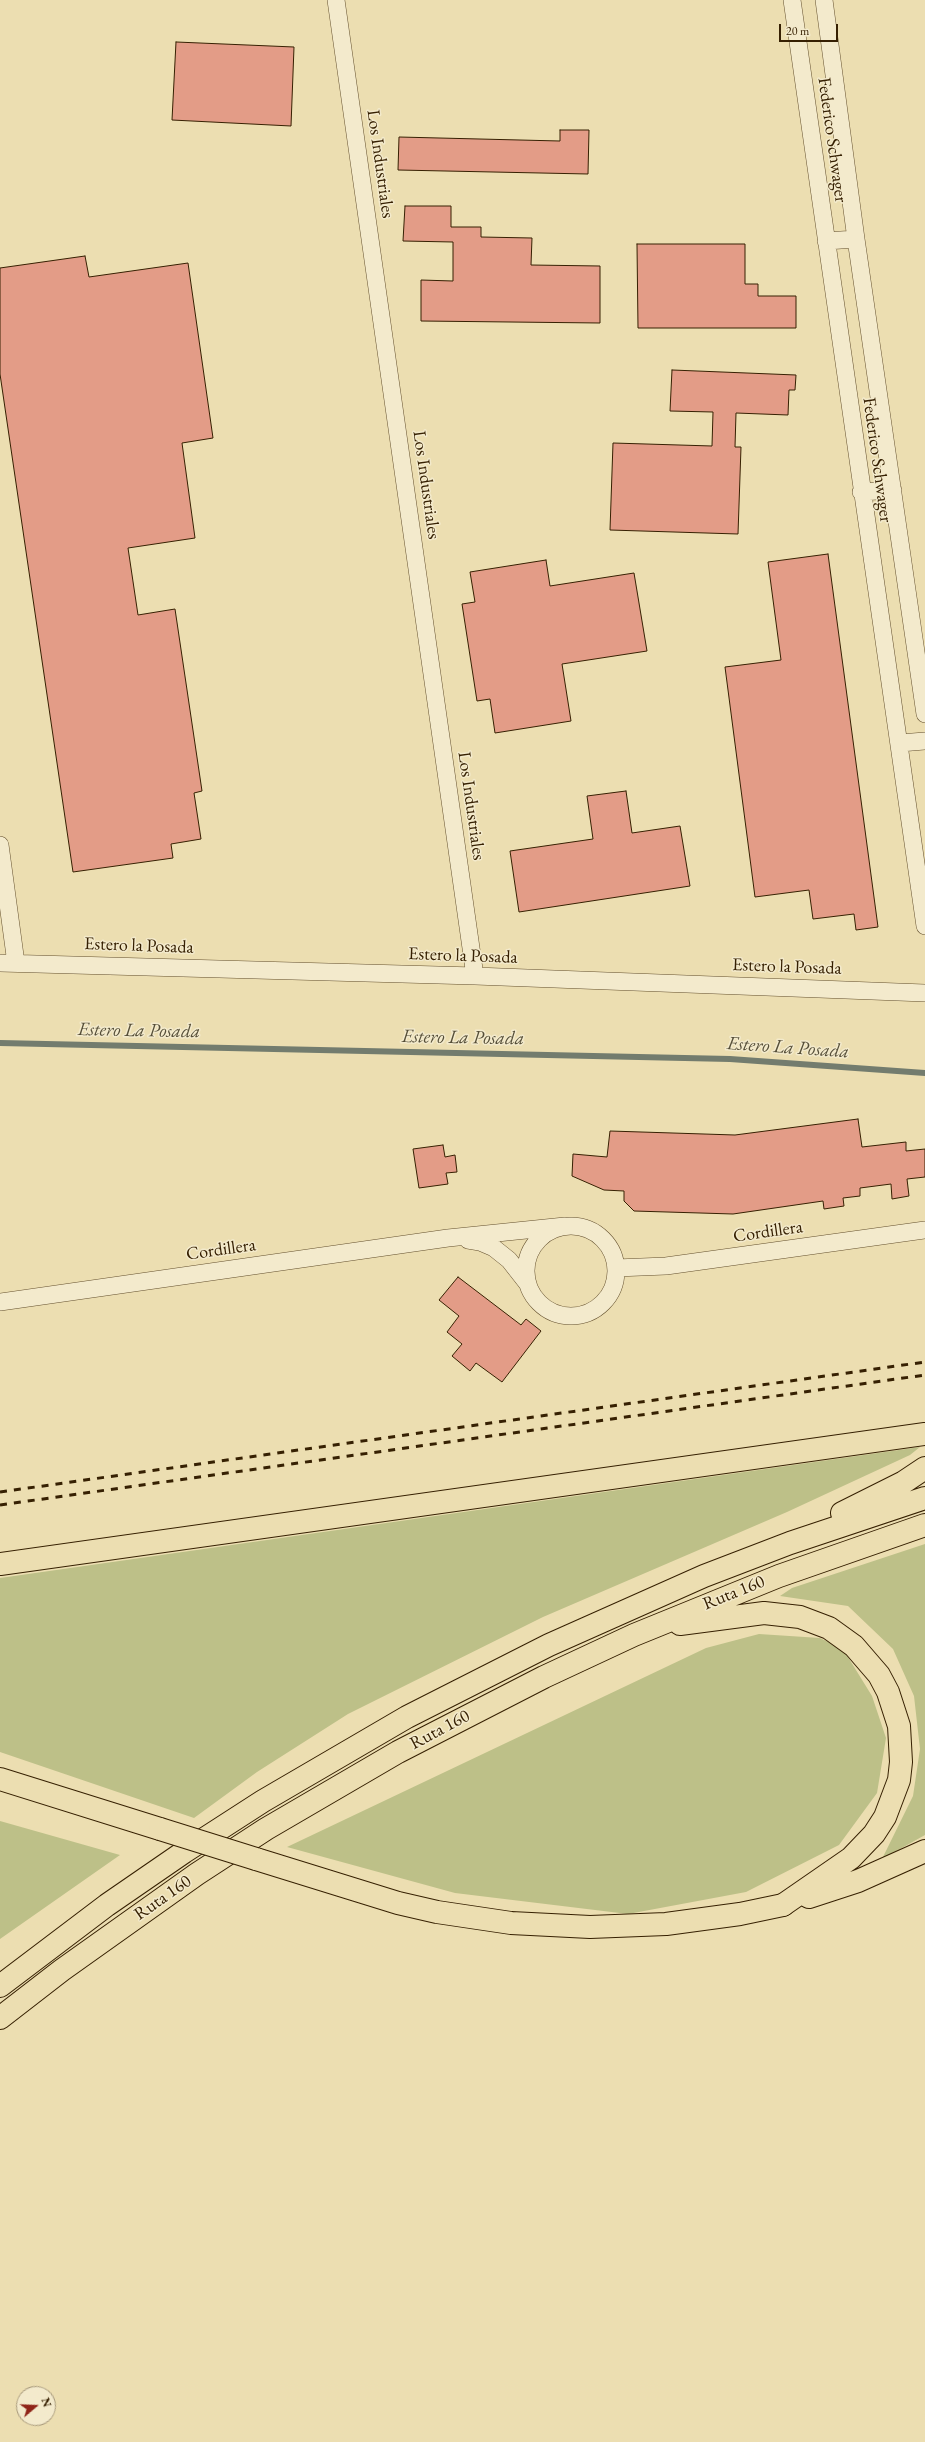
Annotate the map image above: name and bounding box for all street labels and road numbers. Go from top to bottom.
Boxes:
street label: Federico Schwager [813,76,851,204]
street label: Los Industriales [362,108,398,220]
street label: Federico Schwager [858,396,896,524]
street label: Los Industriales [408,429,444,541]
street label: Los Industriales [453,750,489,862]
street label: Estero la Posada [84,933,194,959]
street label: Estero la Posada [408,943,518,969]
street label: Estero la Posada [732,954,842,980]
street label: Cordillera [732,1216,804,1248]
street label: Cordillera [185,1234,257,1266]
street label: Ruta 160 [700,1571,768,1615]
street label: Ruta 160 [406,1705,474,1755]
street label: Ruta 160 [130,1871,196,1925]

